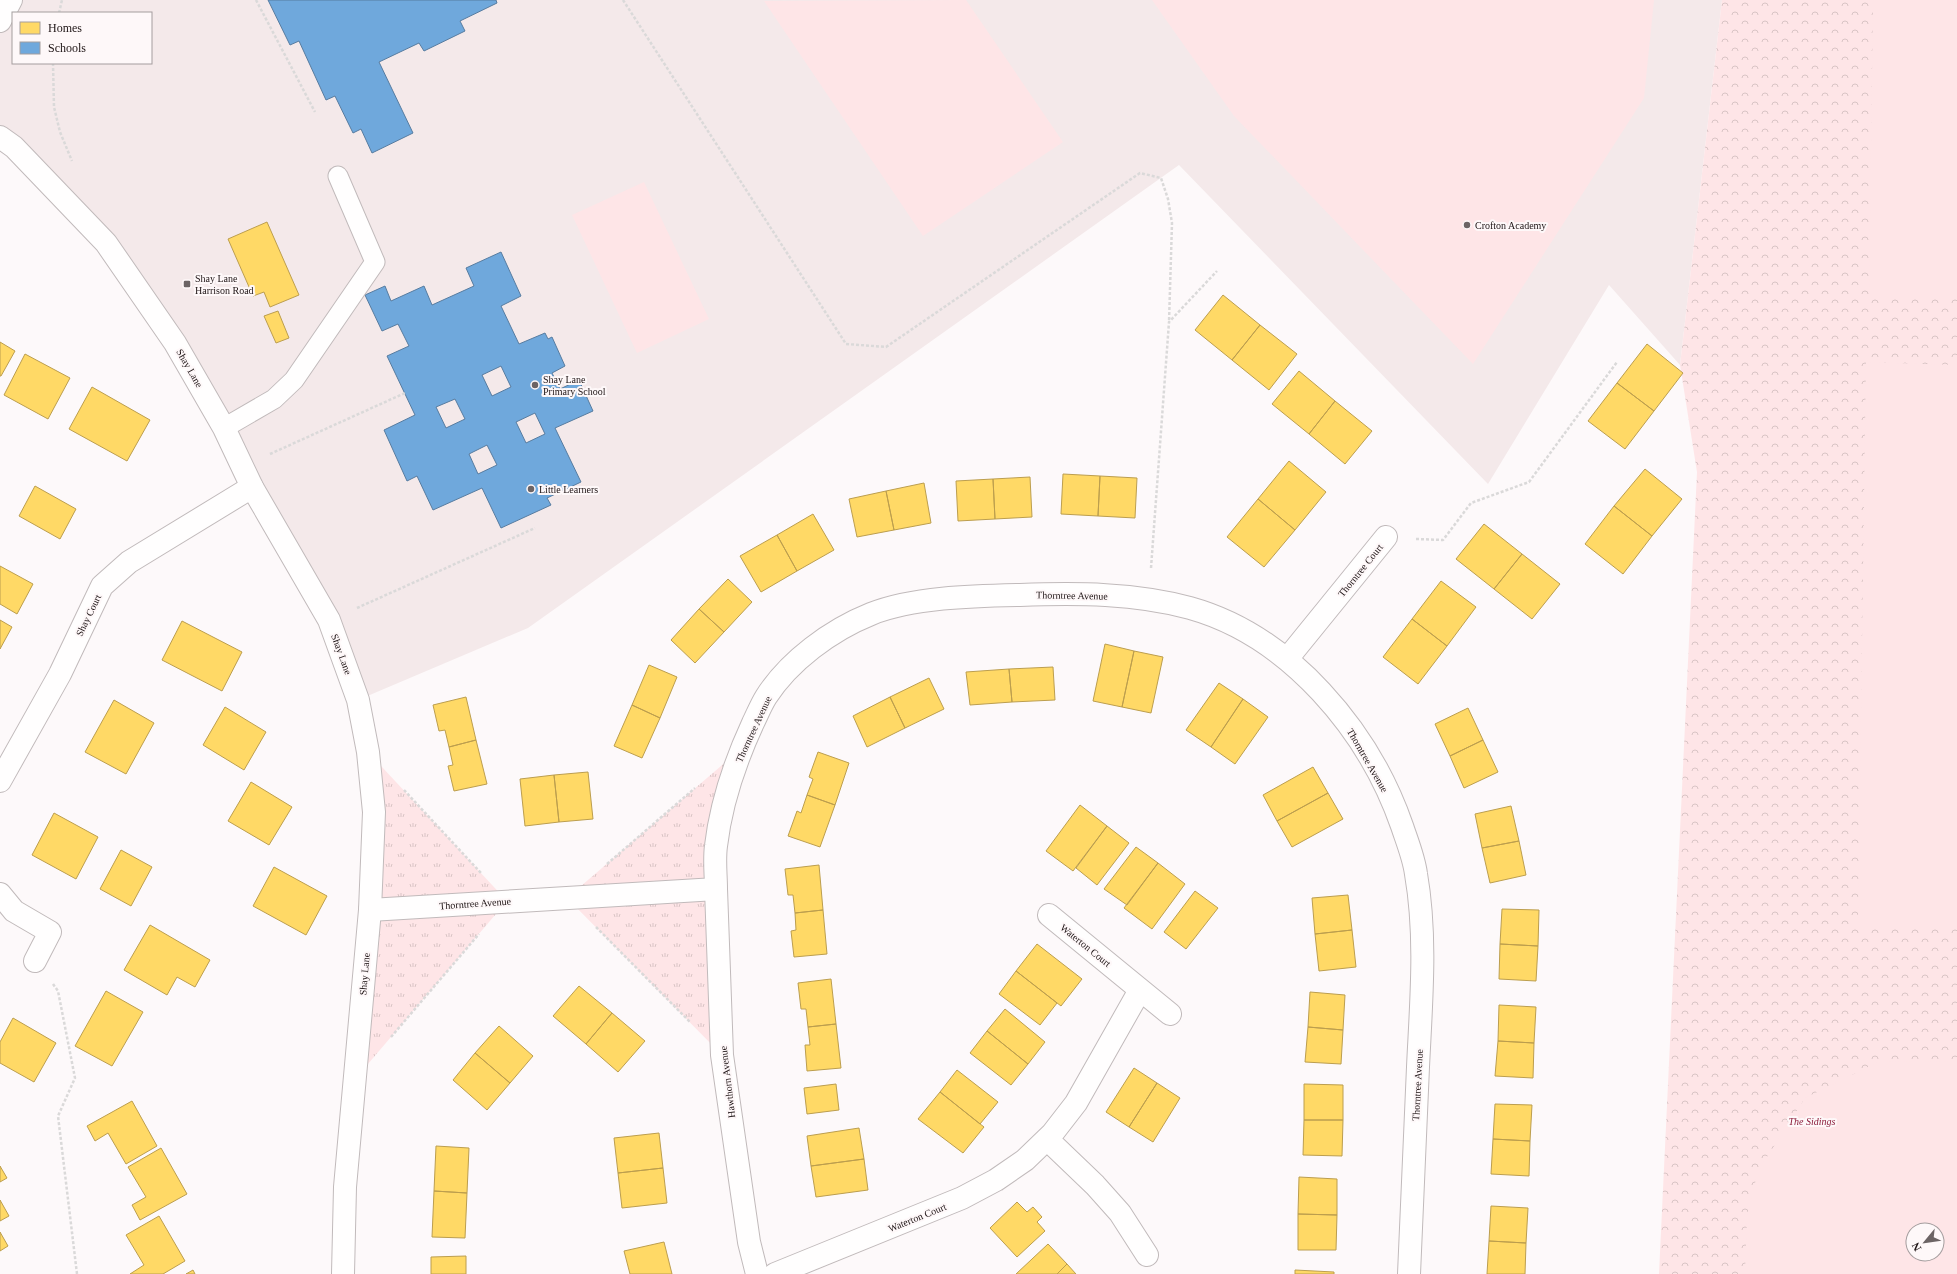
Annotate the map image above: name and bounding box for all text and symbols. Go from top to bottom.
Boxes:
legend [12,12,152,64]
text: Homes [48,21,82,35]
text: Schools [48,41,86,55]
marker: Crofton Academy [1462,220,1472,230]
place label: Crofton Academy [1475,220,1546,231]
place label: Shay Lane Harrison Road [195,273,254,296]
marker: Shay Lane Harrison Road [182,279,192,289]
street label: Shay Lane [174,347,205,390]
place label: Shay Lane Primary School [543,374,606,397]
marker: Shay Lane Primary School [530,380,540,390]
marker: Little Learners [526,484,536,494]
place label: Little Learners [539,484,598,495]
street label: Thorntree Court [1336,542,1385,599]
street label: Thorntree Avenue [1036,589,1109,602]
street label: Shay Court [74,592,103,638]
street label: Shay Lane [329,632,354,677]
street label: Thorntree Avenue [733,694,774,764]
street label: Thorntree Avenue [1345,726,1391,795]
street label: Thorntree Avenue [439,895,512,911]
street label: Waterton Court [1058,922,1113,969]
street label: Shay Lane [357,952,372,996]
street label: Hawthorn Avenue [718,1045,737,1118]
street label: Thorntree Avenue [1410,1048,1425,1121]
park label: The Sidings [1789,1116,1836,1127]
street label: Waterton Court [887,1201,948,1234]
north arrow [1905,1222,1945,1262]
text: N [1909,1240,1923,1253]

